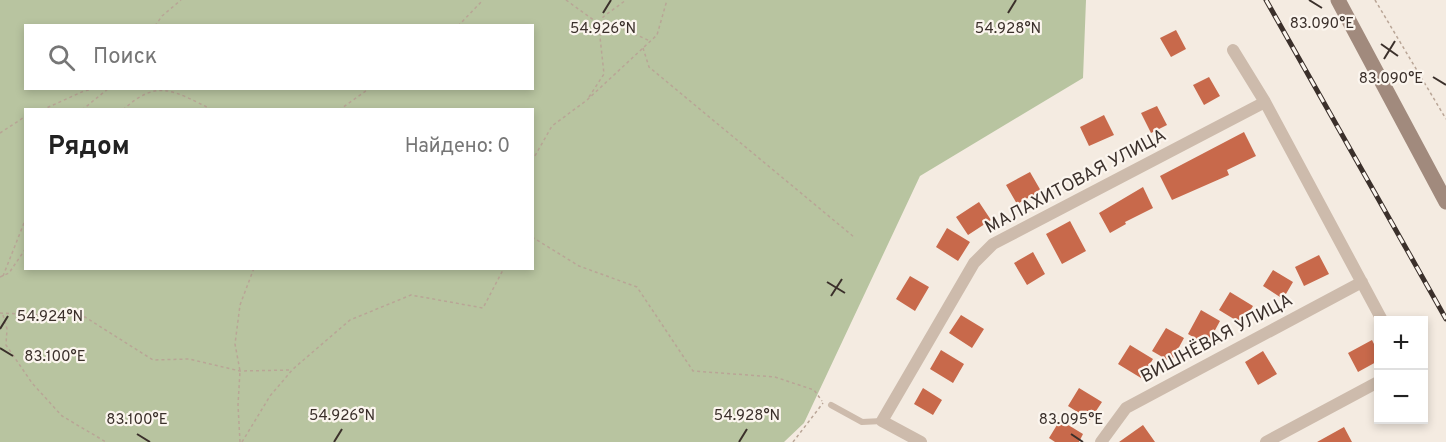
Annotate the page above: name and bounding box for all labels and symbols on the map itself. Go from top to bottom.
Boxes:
text: 83.090°E [1290,15,1354,34]
text: 54.926°N [570,20,636,39]
text: 54.928°N [975,20,1041,39]
text: 83.090°E [1359,70,1423,89]
street label: МАЛАХИТОВАЯ УЛИЦА [981,124,1171,240]
street label: ВИШНЁВАЯ УЛИЦА [1136,287,1297,389]
text: 54.924°N [17,308,83,327]
text: 83.100°E [24,348,86,367]
text: 54.926°N [309,407,375,426]
text: 54.928°N [714,407,780,426]
text: 83.100°E [106,411,168,430]
text: 83.095°E [1039,411,1103,430]

